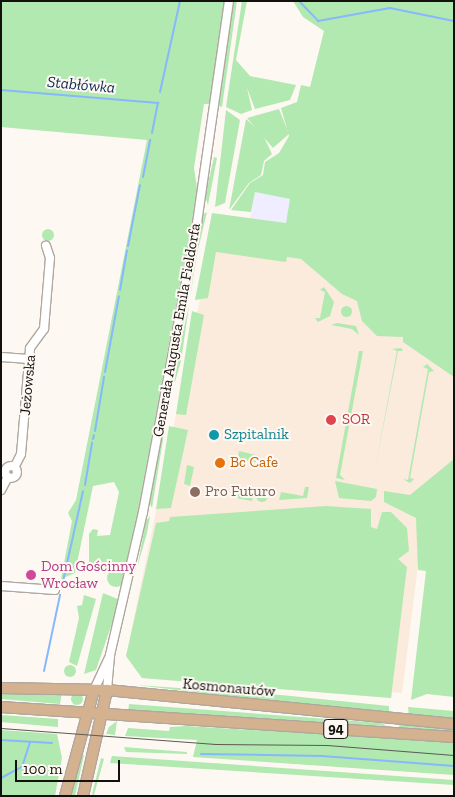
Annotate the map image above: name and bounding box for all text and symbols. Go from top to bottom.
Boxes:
water label: Stabłówka [46,72,116,98]
street label: Generała Augusta Emila Fieldorfa [149,222,205,438]
street label: Jeżowska [16,354,40,416]
place label: SOR [342,411,370,429]
marker: SOR [324,413,338,427]
place label: Szpitalnik [224,426,289,444]
marker: Szpitalnik [208,429,220,441]
place label: Bc Cafe [230,454,278,472]
marker: Bc Cafe [214,457,226,469]
place label: Pro Futuro [205,483,276,501]
marker: Pro Futuro [189,486,201,498]
place label: Dom Gościnny Wrocław [41,557,136,592]
marker: Dom Gościnny Wrocław [25,569,37,581]
street label: Kosmonautów [182,675,276,701]
road number: 94 [322,718,350,741]
scale bar [18,750,122,782]
text: 100 m [23,760,62,778]

